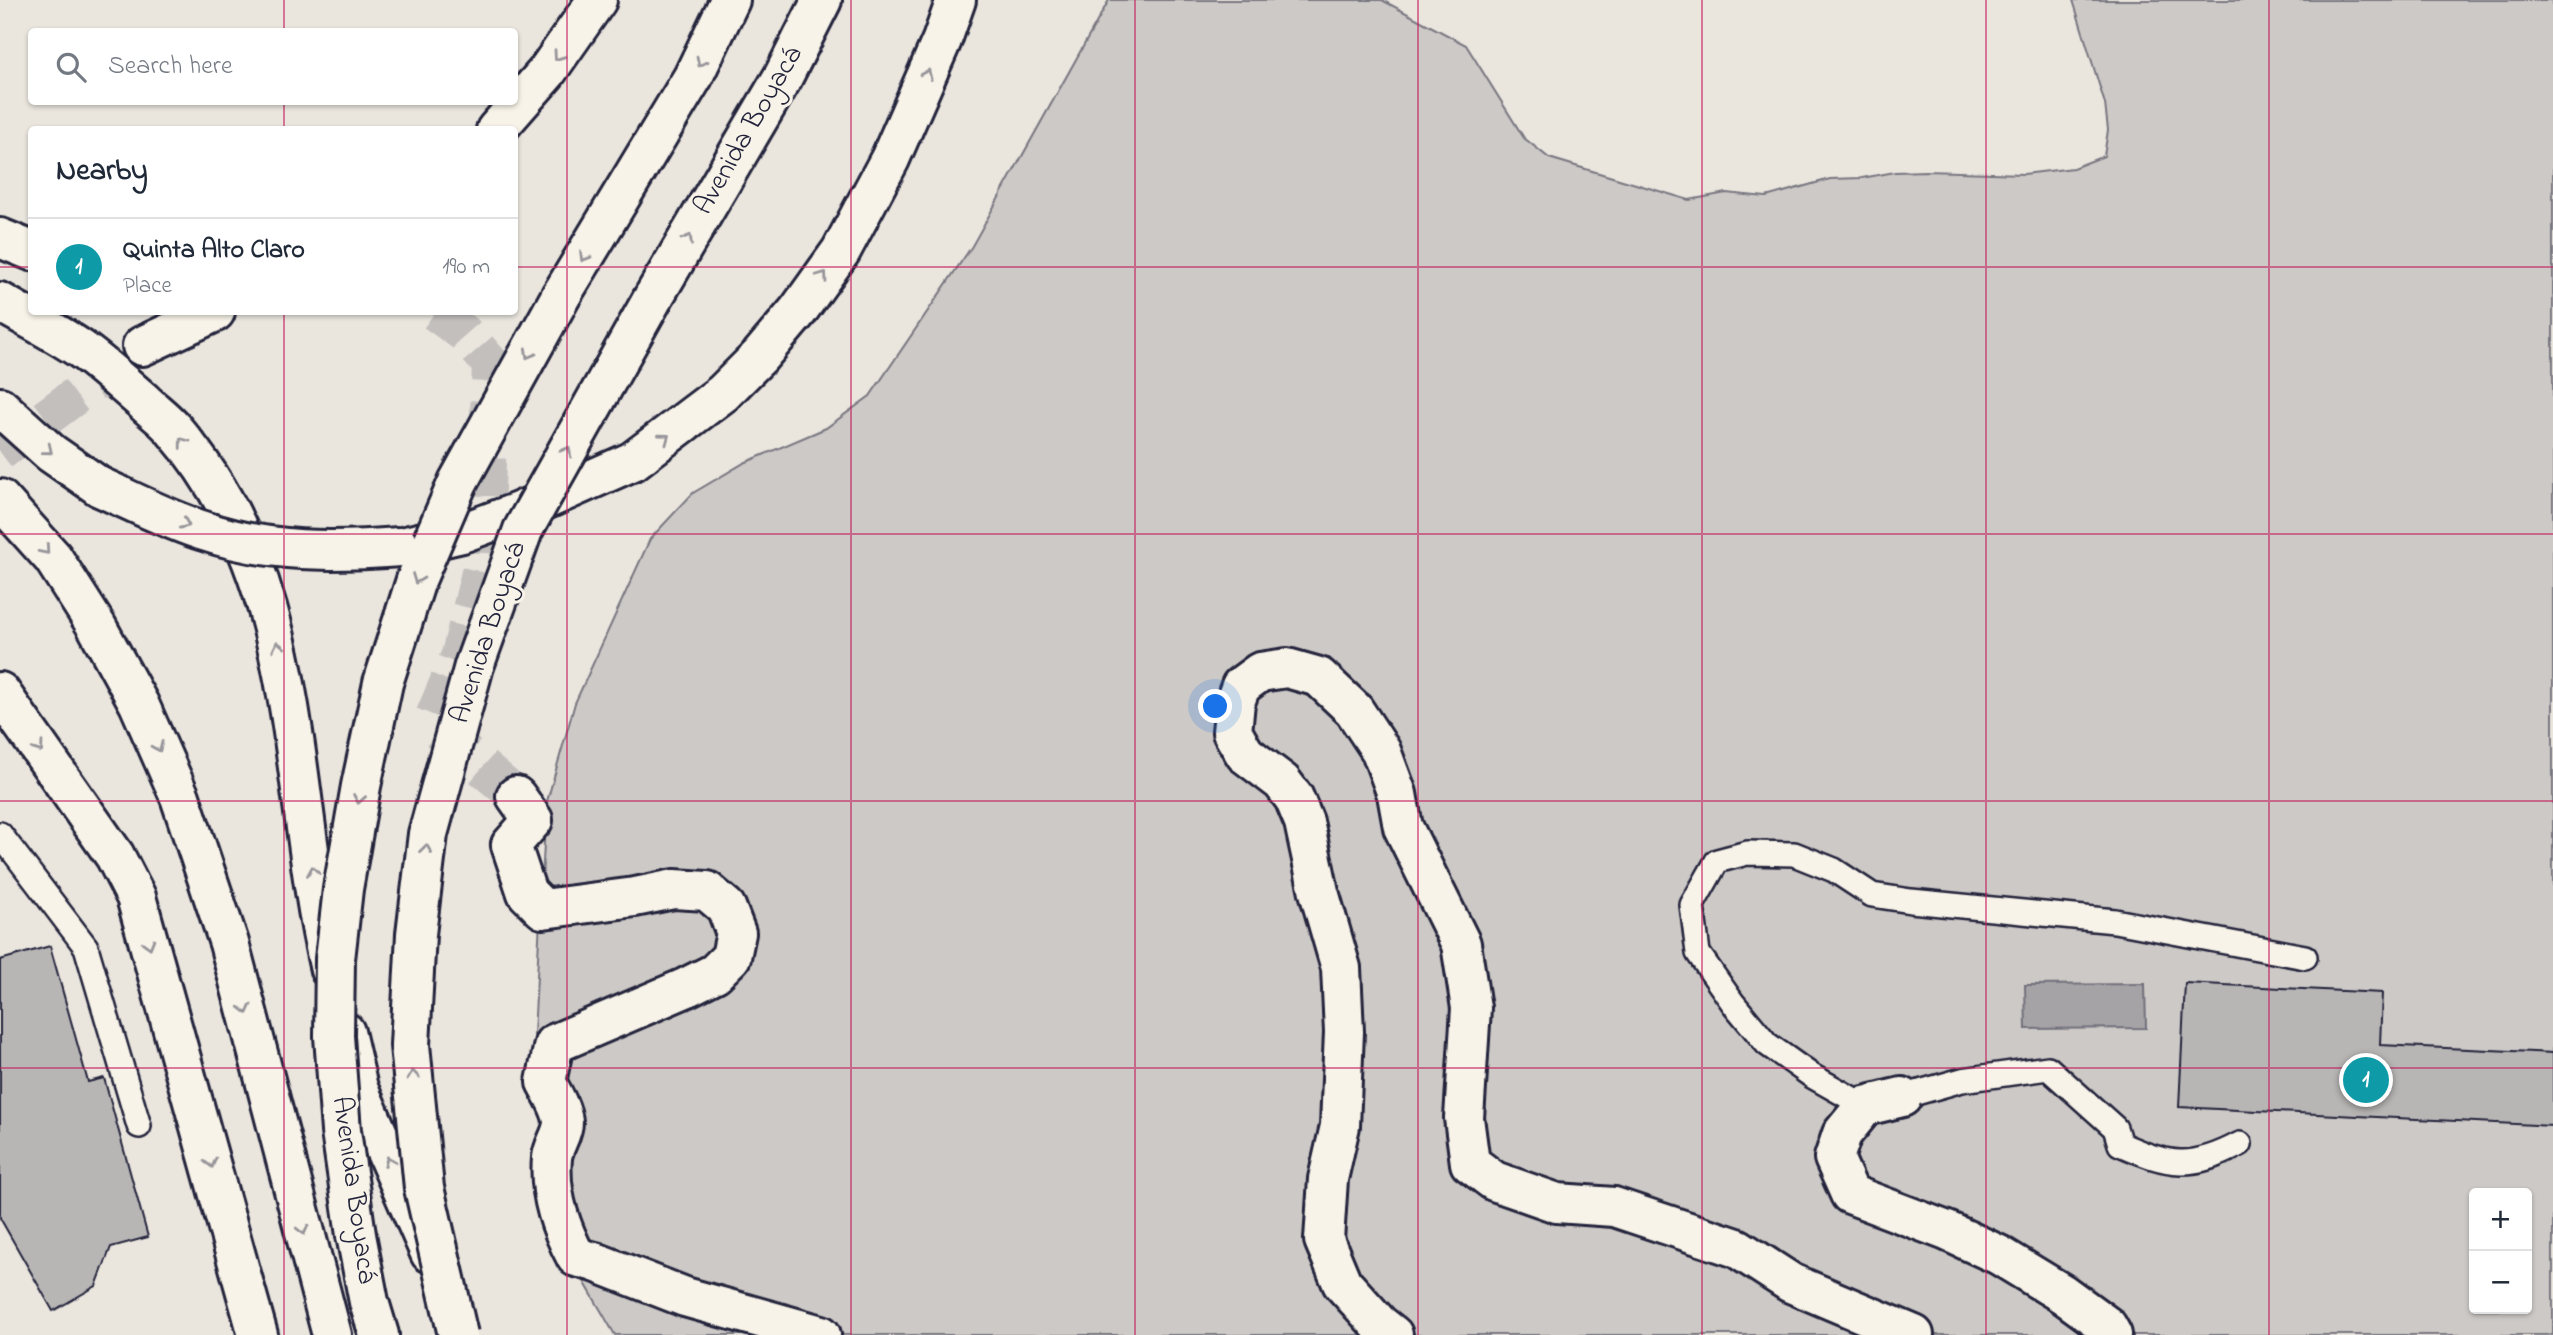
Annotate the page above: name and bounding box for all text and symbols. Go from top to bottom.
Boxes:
search box [28,28,518,105]
street label: Avenida Boyacá [684,39,814,223]
icon: search [52,48,90,86]
text: Search here [108,48,233,86]
one-way arrow [554,48,566,61]
one-way arrow [695,54,709,67]
one-way arrow [919,69,933,81]
text: Nearby [56,150,148,194]
text: Quinta Alto Claro [123,232,305,270]
one-way arrow [679,234,692,247]
one-way arrow [580,249,593,262]
text: 1 [75,251,83,284]
text: 190 m [442,251,490,284]
text: Place [123,270,172,303]
one-way arrow [815,271,827,284]
one-way arrow [524,346,537,359]
one-way arrow [657,433,670,446]
one-way arrow [179,437,191,450]
one-way arrow [40,441,52,454]
one-way arrow [559,446,572,459]
one-way arrow [178,516,190,530]
street label: Avenida Boyacá [440,537,538,729]
one-way arrow [37,542,50,555]
one-way arrow [411,572,425,585]
one-way arrow [272,640,287,652]
your location [1198,689,1232,723]
one-way arrow [31,740,43,753]
one-way arrow [150,740,164,752]
one-way arrow [352,793,367,804]
one-way arrow [419,843,434,854]
one-way arrow [306,865,321,877]
one-way arrow [141,938,156,950]
one-way arrow [238,1003,252,1015]
pin: 1 [2343,1054,2389,1106]
one-way arrow [405,1069,420,1081]
street label: Avenida Boyacá [320,1094,386,1286]
one-way arrow [383,1155,397,1168]
one-way arrow [203,1157,218,1169]
map controls [2469,1188,2532,1314]
button: + [2469,1188,2532,1251]
one-way arrow [295,1223,309,1235]
button: − [2469,1251,2532,1314]

